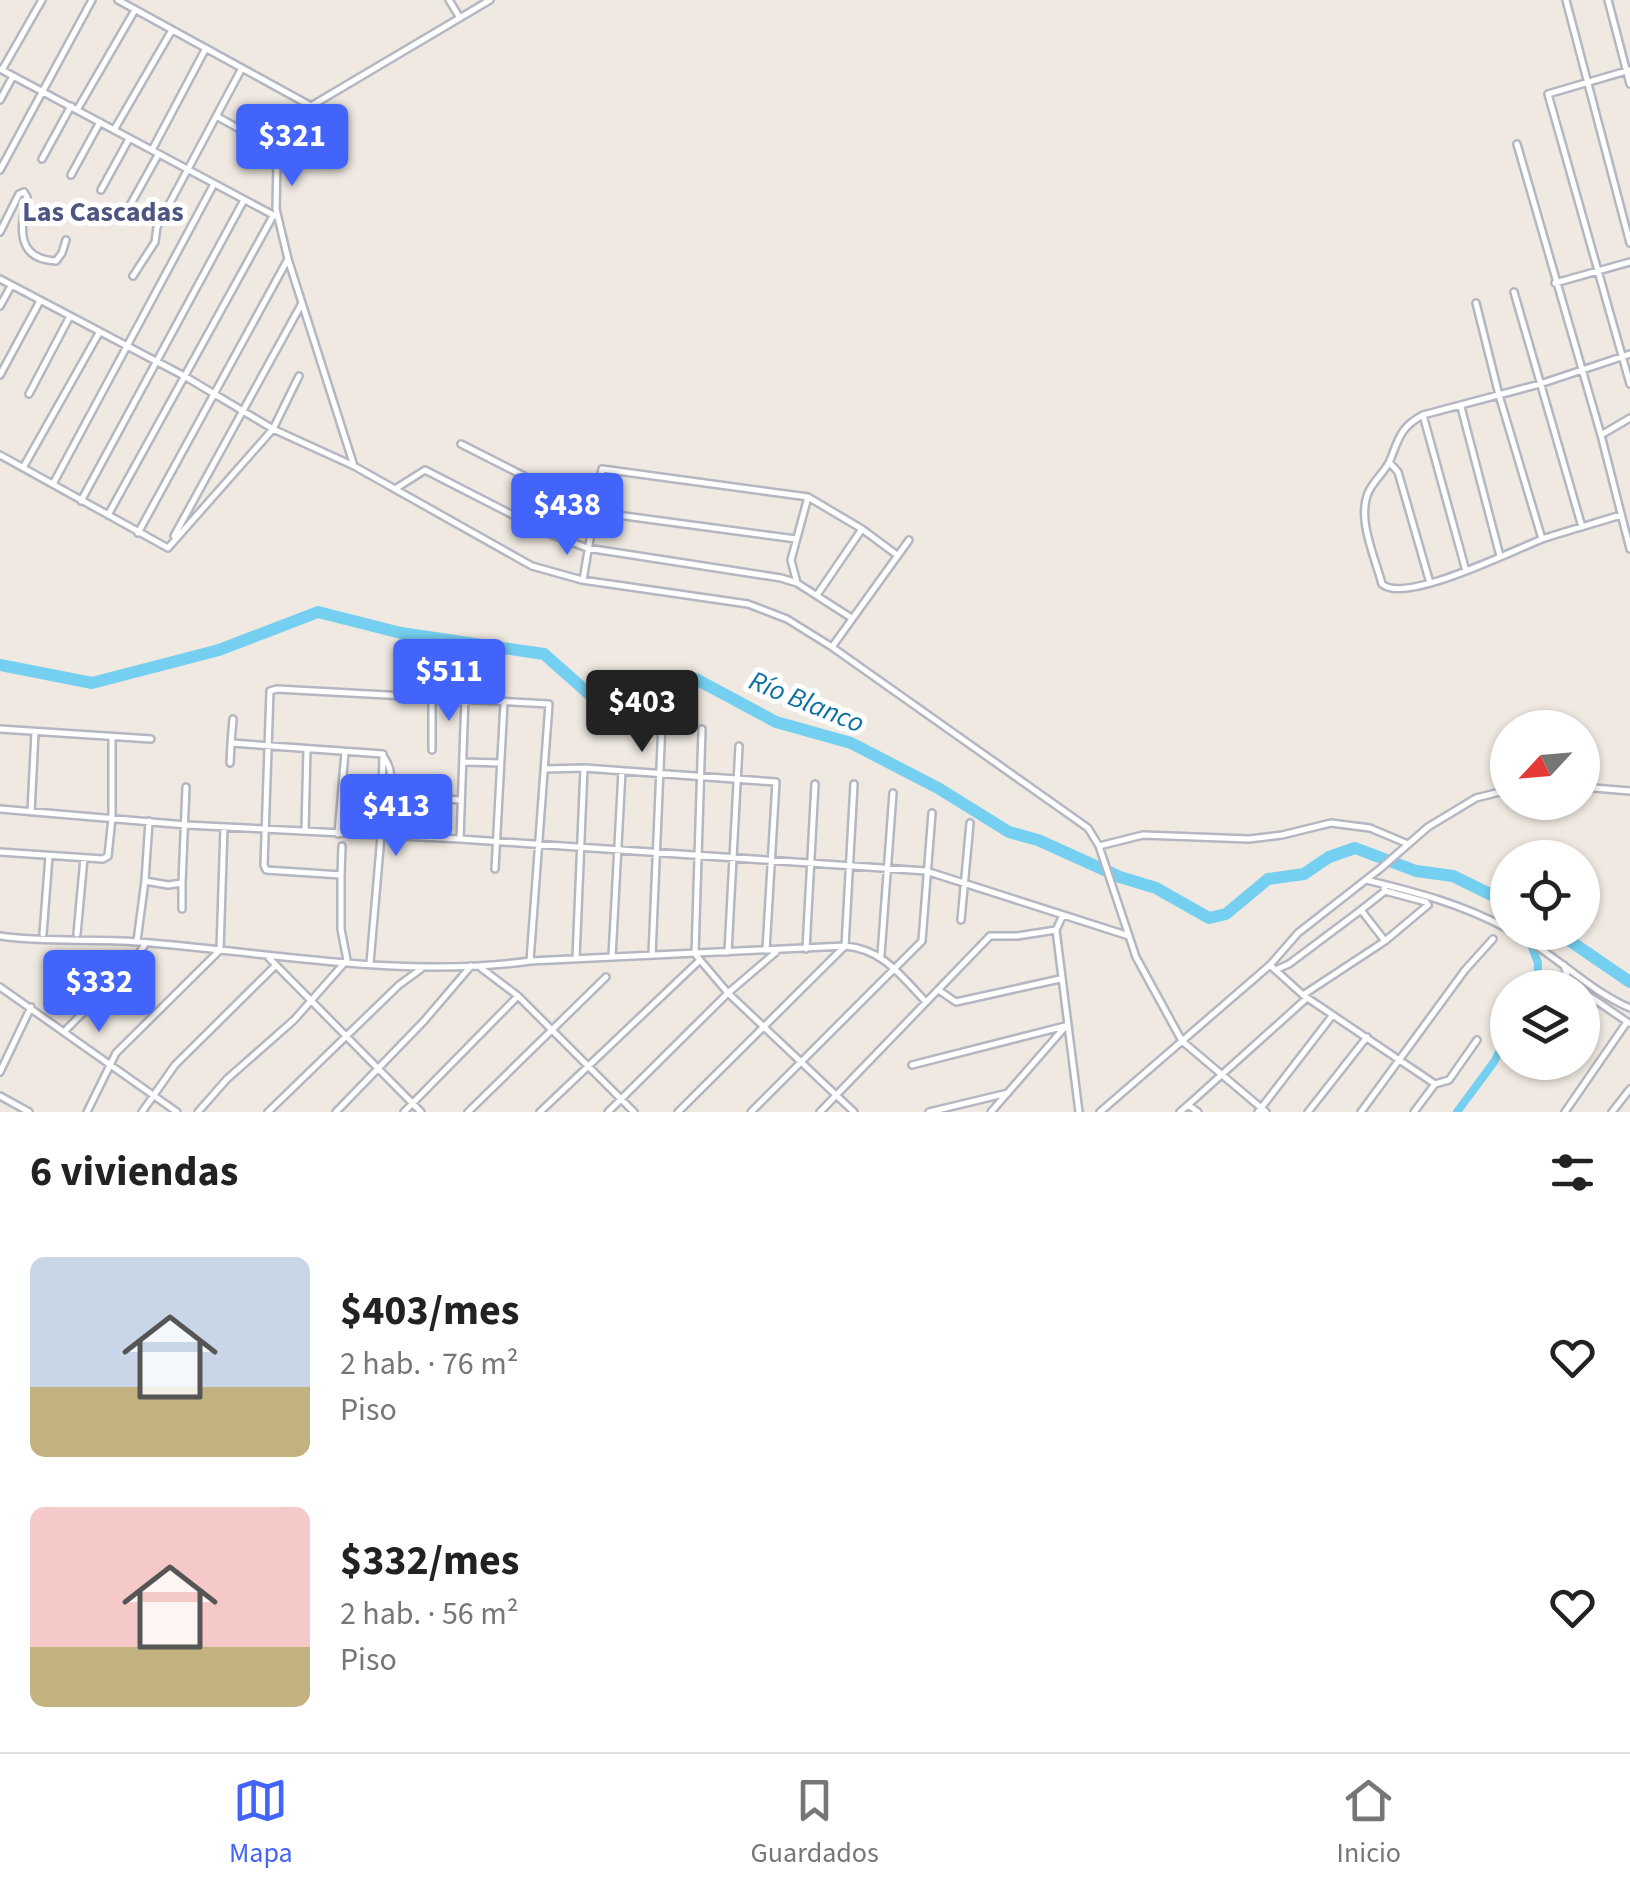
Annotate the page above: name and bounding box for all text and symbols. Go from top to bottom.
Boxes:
pin: $321 [233,104,351,189]
text: $321 [258,113,326,159]
district label: Las Cascadas [22,192,184,232]
pin: $438 [508,473,626,558]
text: $438 [533,482,601,528]
pin: $511 [390,639,508,724]
text: $511 [415,648,483,694]
water label: Río Blanco [743,661,870,743]
pin: $403 [583,670,701,755]
text: $403 [608,679,676,725]
north arrow [1490,710,1600,820]
map controls [1490,710,1600,1080]
pin: $413 [337,774,455,859]
text: $413 [362,783,430,829]
button: locate [1490,840,1600,950]
pin: $332 [40,950,158,1035]
text: $332 [65,959,133,1005]
button: layers [1490,970,1600,1080]
text: 6 viviendas [30,1142,238,1202]
icon: filters [1545,1145,1600,1200]
text: $403/mes [340,1281,519,1341]
icon: home [110,1297,230,1417]
icon: heart [1545,1330,1600,1385]
text: 2 hab. · 76 m² [340,1341,518,1387]
text: Piso [340,1387,397,1433]
text: $332/mes [340,1531,519,1591]
icon: home [110,1547,230,1667]
icon: heart [1545,1580,1600,1635]
text: 2 hab. · 56 m² [340,1591,518,1637]
text: Piso [340,1637,397,1683]
tab: Mapa [229,1773,293,1873]
tab: Guardados [751,1773,879,1873]
tab: Inicio [1337,1773,1401,1873]

